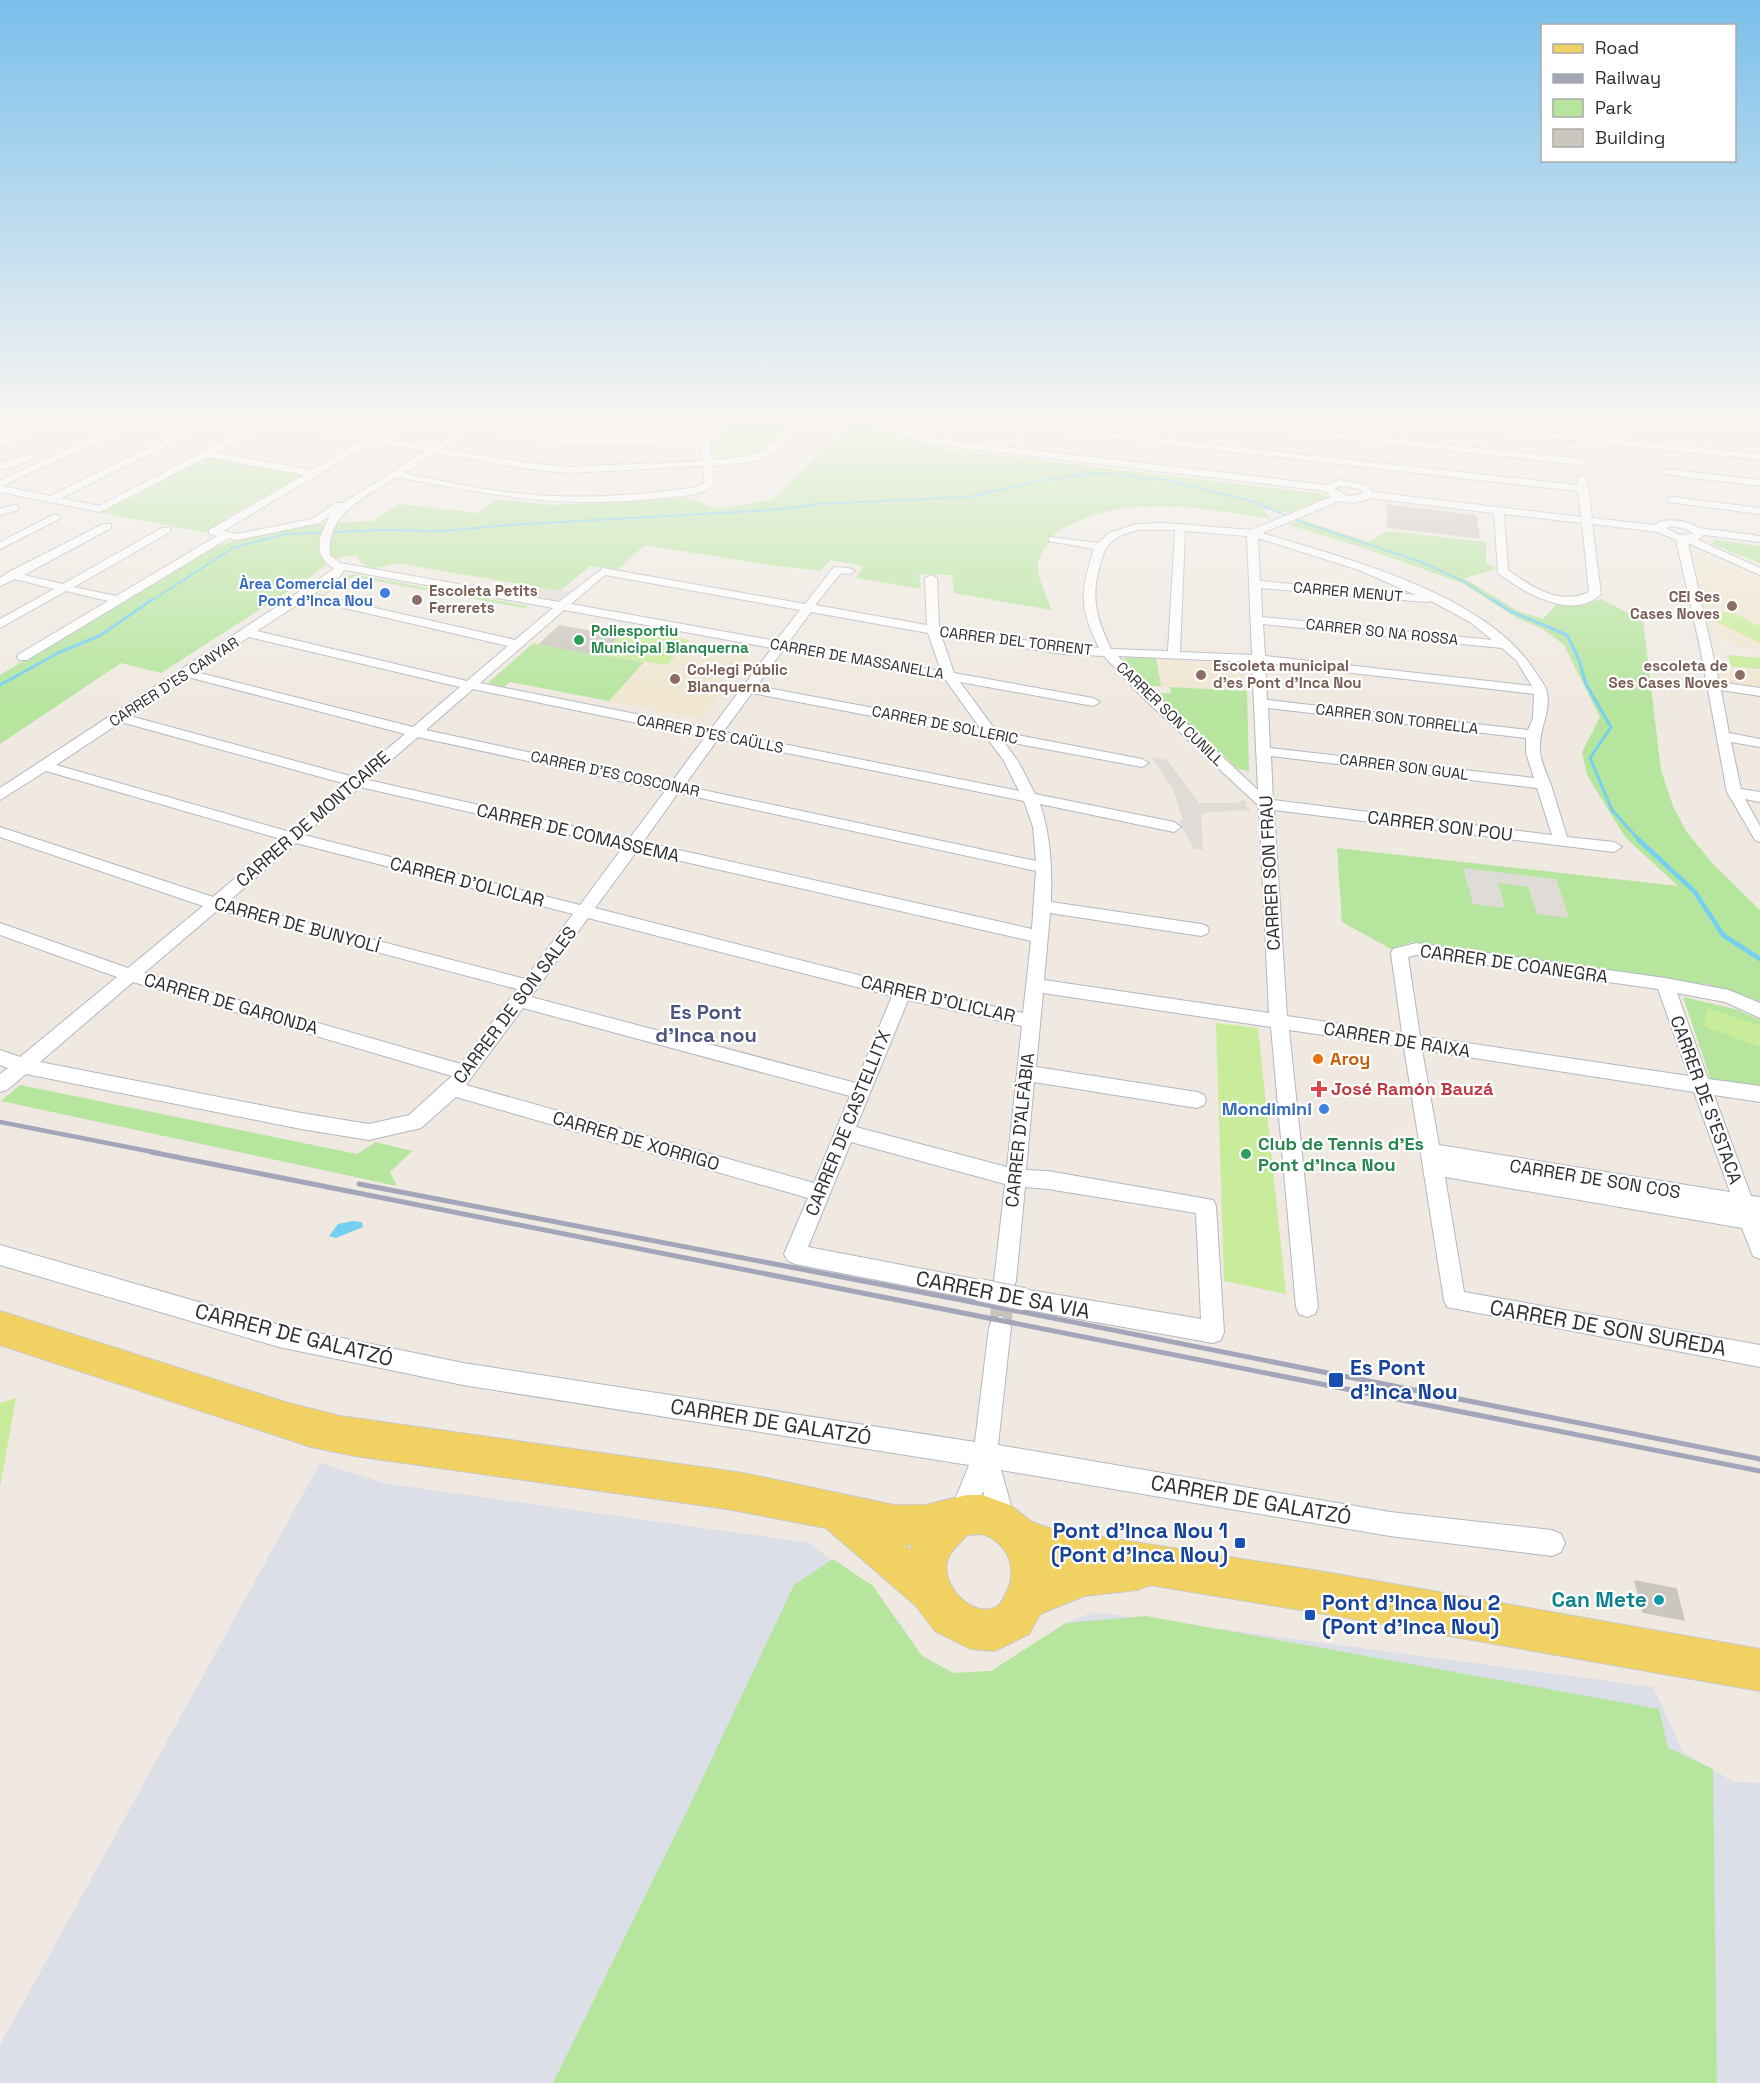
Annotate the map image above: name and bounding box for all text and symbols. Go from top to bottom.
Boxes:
legend [1541,24,1736,162]
text: Road [1595,36,1639,59]
text: Railway [1595,66,1661,89]
text: Park [1595,96,1633,119]
text: Building [1595,126,1665,149]
place label: Àrea Comercial del Pont d'Inca Nou [239,574,373,610]
street label: CARRER MENUT [1292,577,1404,606]
place label: Escoleta Petits Ferrerets [429,581,538,617]
marker: Àrea Comercial del Pont d'Inca Nou [378,586,392,600]
place label: CEI Ses Cases Noves [1630,587,1720,623]
marker: Escoleta Petits Ferrerets [410,593,424,607]
marker: CEI Ses Cases Noves [1725,599,1739,613]
street label: CARRER SO NA ROSSA [1305,614,1460,649]
place label: Poliesportiu Municipal Blanquerna [591,621,749,657]
street label: CARRER DEL TORRENT [939,622,1094,659]
street label: CARRER D'ES CANYAR [105,633,242,731]
marker: Poliesportiu Municipal Blanquerna [572,633,586,647]
street label: CARRER DE MASSANELLA [769,634,946,683]
place label: Escoleta municipal d'es Pont d'Inca Nou [1213,656,1362,692]
place label: escoleta de Ses Cases Noves [1609,656,1728,692]
street label: CARRER SON CUNILL [1113,657,1228,770]
place label: Col·legi Públic Blanquerna [687,660,788,696]
marker: Escoleta municipal d'es Pont d'Inca Nou [1194,668,1208,682]
marker: escoleta de Ses Cases Noves [1733,668,1747,682]
marker: Col·legi Públic Blanquerna [668,672,682,686]
street label: CARRER SON TORRELLA [1315,699,1480,738]
street label: CARRER DE SOLLERIC [870,701,1020,748]
street label: CARRER D'ES CAÜLLS [635,710,785,757]
street label: CARRER DE MONTCAIRE [231,745,394,892]
street label: CARRER D'ES COSCONAR [529,746,701,801]
street label: CARRER SON GUAL [1338,749,1470,784]
street label: CARRER SON FRAU [1254,795,1285,951]
street label: CARRER DE COMASSEMA [474,798,682,867]
street label: CARRER SON POU [1366,805,1514,846]
street label: CARRER D'OLICLAR [388,851,547,912]
street label: CARRER DE BUNYOLÍ [212,891,383,958]
street label: CARRER DE SON SALES [448,921,581,1088]
street label: CARRER DE COANEGRA [1419,939,1610,988]
street label: CARRER DE GARONDA [141,968,321,1039]
street label: CARRER D'OLICLAR [859,970,1018,1027]
district label: Es Pont d'Inca nou [655,999,757,1048]
street label: CARRER DE S'ESTACA [1665,1012,1748,1187]
street label: CARRER DE RAIXA [1322,1017,1472,1062]
street label: CARRER DE CASTELLITX [800,1027,895,1219]
place label: Aroy [1330,1047,1370,1070]
street label: CARRER D'ALFÀBIA [1000,1051,1039,1208]
marker: Aroy [1311,1052,1325,1066]
place label: José Ramón Bauzá [1331,1077,1494,1100]
marker: José Ramón Bauzá [1312,1082,1326,1096]
place label: Mondimini [1222,1097,1312,1120]
marker: Mondimini [1317,1102,1331,1116]
street label: CARRER DE XORRIGO [550,1106,722,1175]
place label: Club de Tennis d'Es Pont d'Inca Nou [1258,1132,1424,1176]
marker: Club de Tennis d'Es Pont d'Inca Nou [1239,1147,1253,1161]
street label: CARRER DE SON COS [1508,1154,1682,1203]
street label: CARRER DE SA VIA [914,1264,1092,1325]
street label: CARRER DE SON SUREDA [1488,1293,1729,1362]
street label: CARRER DE GALATZÓ [192,1297,396,1372]
place label: Es Pont d'Inca Nou [1350,1354,1458,1405]
marker: Es Pont d'Inca Nou [1327,1371,1345,1389]
street label: CARRER DE GALATZÓ [669,1392,873,1451]
street label: CARRER DE GALATZÓ [1149,1469,1353,1530]
place label: Pont d'Inca Nou 1 (Pont d'Inca Nou) [1051,1517,1228,1568]
marker: Pont d'Inca Nou 1 (Pont d'Inca Nou) [1233,1536,1247,1550]
place label: Can Mete [1551,1586,1647,1613]
place label: Pont d'Inca Nou 2 (Pont d'Inca Nou) [1322,1589,1500,1640]
marker: Can Mete [1652,1593,1666,1607]
marker: Pont d'Inca Nou 2 (Pont d'Inca Nou) [1303,1608,1317,1622]

